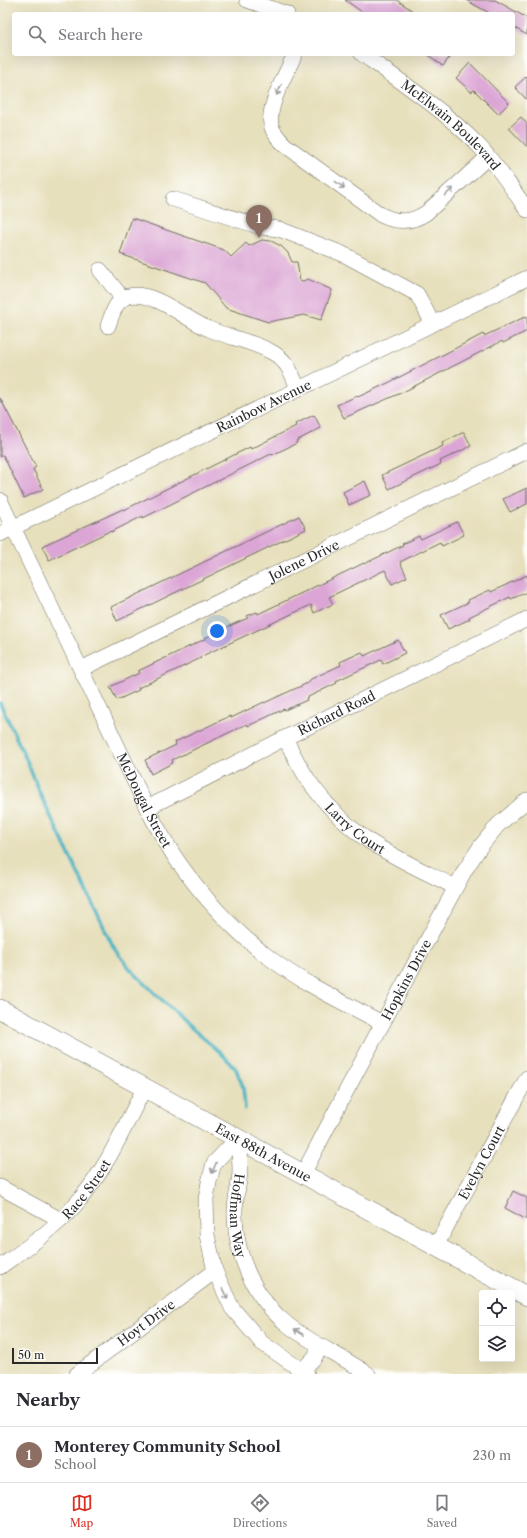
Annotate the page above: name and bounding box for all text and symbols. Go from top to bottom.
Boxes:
search box [12,12,515,56]
icon: search [26,23,48,45]
text: Search here [58,25,143,44]
street label: McElwain Boulevard [398,76,504,173]
one-way arrow [275,83,282,95]
one-way arrow [334,181,345,189]
one-way arrow [444,188,454,197]
pin: 1 [246,205,272,238]
street label: Rainbow Avenue [214,376,314,436]
street label: Jolene Drive [264,536,342,585]
your location [207,621,227,641]
street label: Richard Road [295,687,378,738]
street label: McDougal Street [114,750,175,851]
street label: Larry Court [322,799,389,857]
street label: Hopkins Drive [378,936,434,1023]
street label: East 88th Avenue [213,1120,314,1185]
street label: Evelyn Court [455,1122,508,1202]
street label: Race Street [58,1156,114,1222]
one-way arrow [209,1161,217,1173]
street label: Hoffman Way [227,1173,250,1260]
one-way arrow [222,1287,229,1299]
map controls [479,1290,515,1362]
button: locate [479,1290,515,1326]
street label: Hoyt Drive [114,1296,178,1349]
button: layers [479,1326,515,1362]
one-way arrow [293,1328,304,1336]
scale bar [12,1346,98,1365]
text: 50 m [18,1348,44,1362]
text: Nearby [16,1390,80,1410]
text: Monterey Community School [54,1437,281,1456]
text: 1 [26,1447,32,1463]
text: 230 m [473,1447,511,1463]
text: School [54,1456,97,1472]
tab: Map [70,1492,93,1530]
tab: Directions [233,1492,287,1530]
tab: Saved [427,1492,457,1530]

